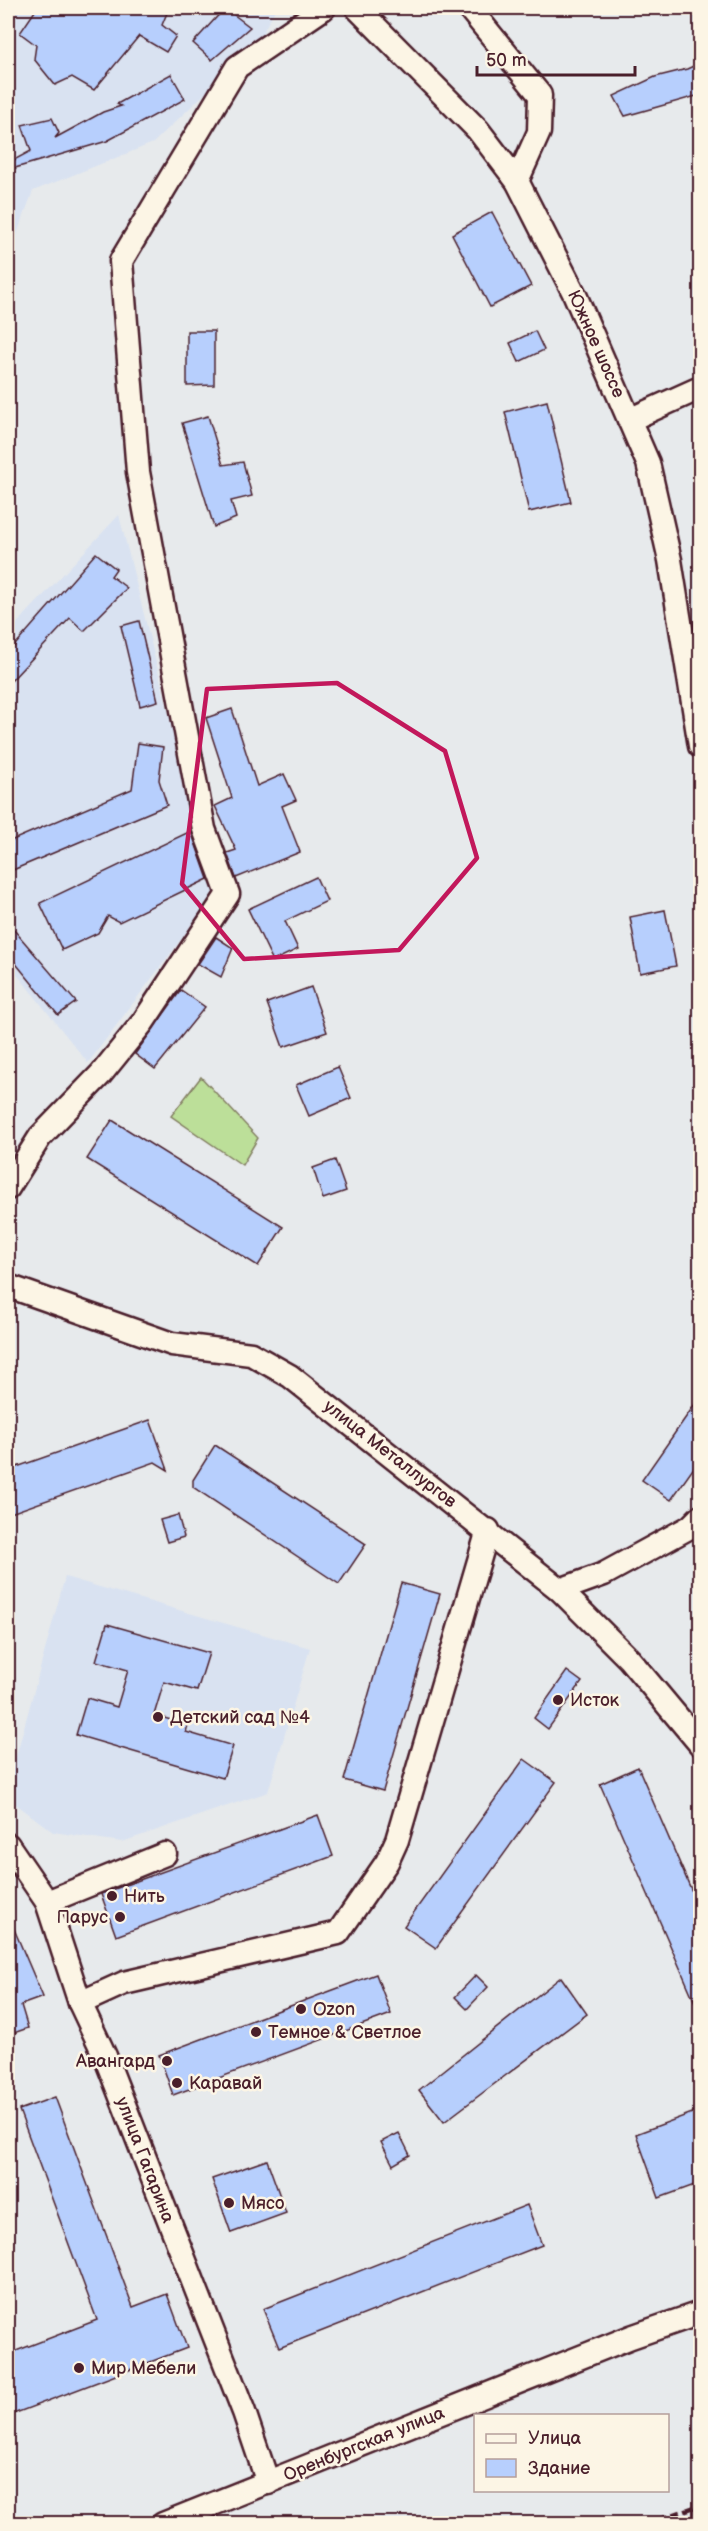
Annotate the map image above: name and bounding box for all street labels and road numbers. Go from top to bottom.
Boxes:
street label: Южное шоссе [563,287,629,401]
street label: улица Металлургов [319,1396,461,1513]
street label: улица Гагарина [111,2094,179,2226]
street label: Оренбургская улица [281,2402,448,2486]

